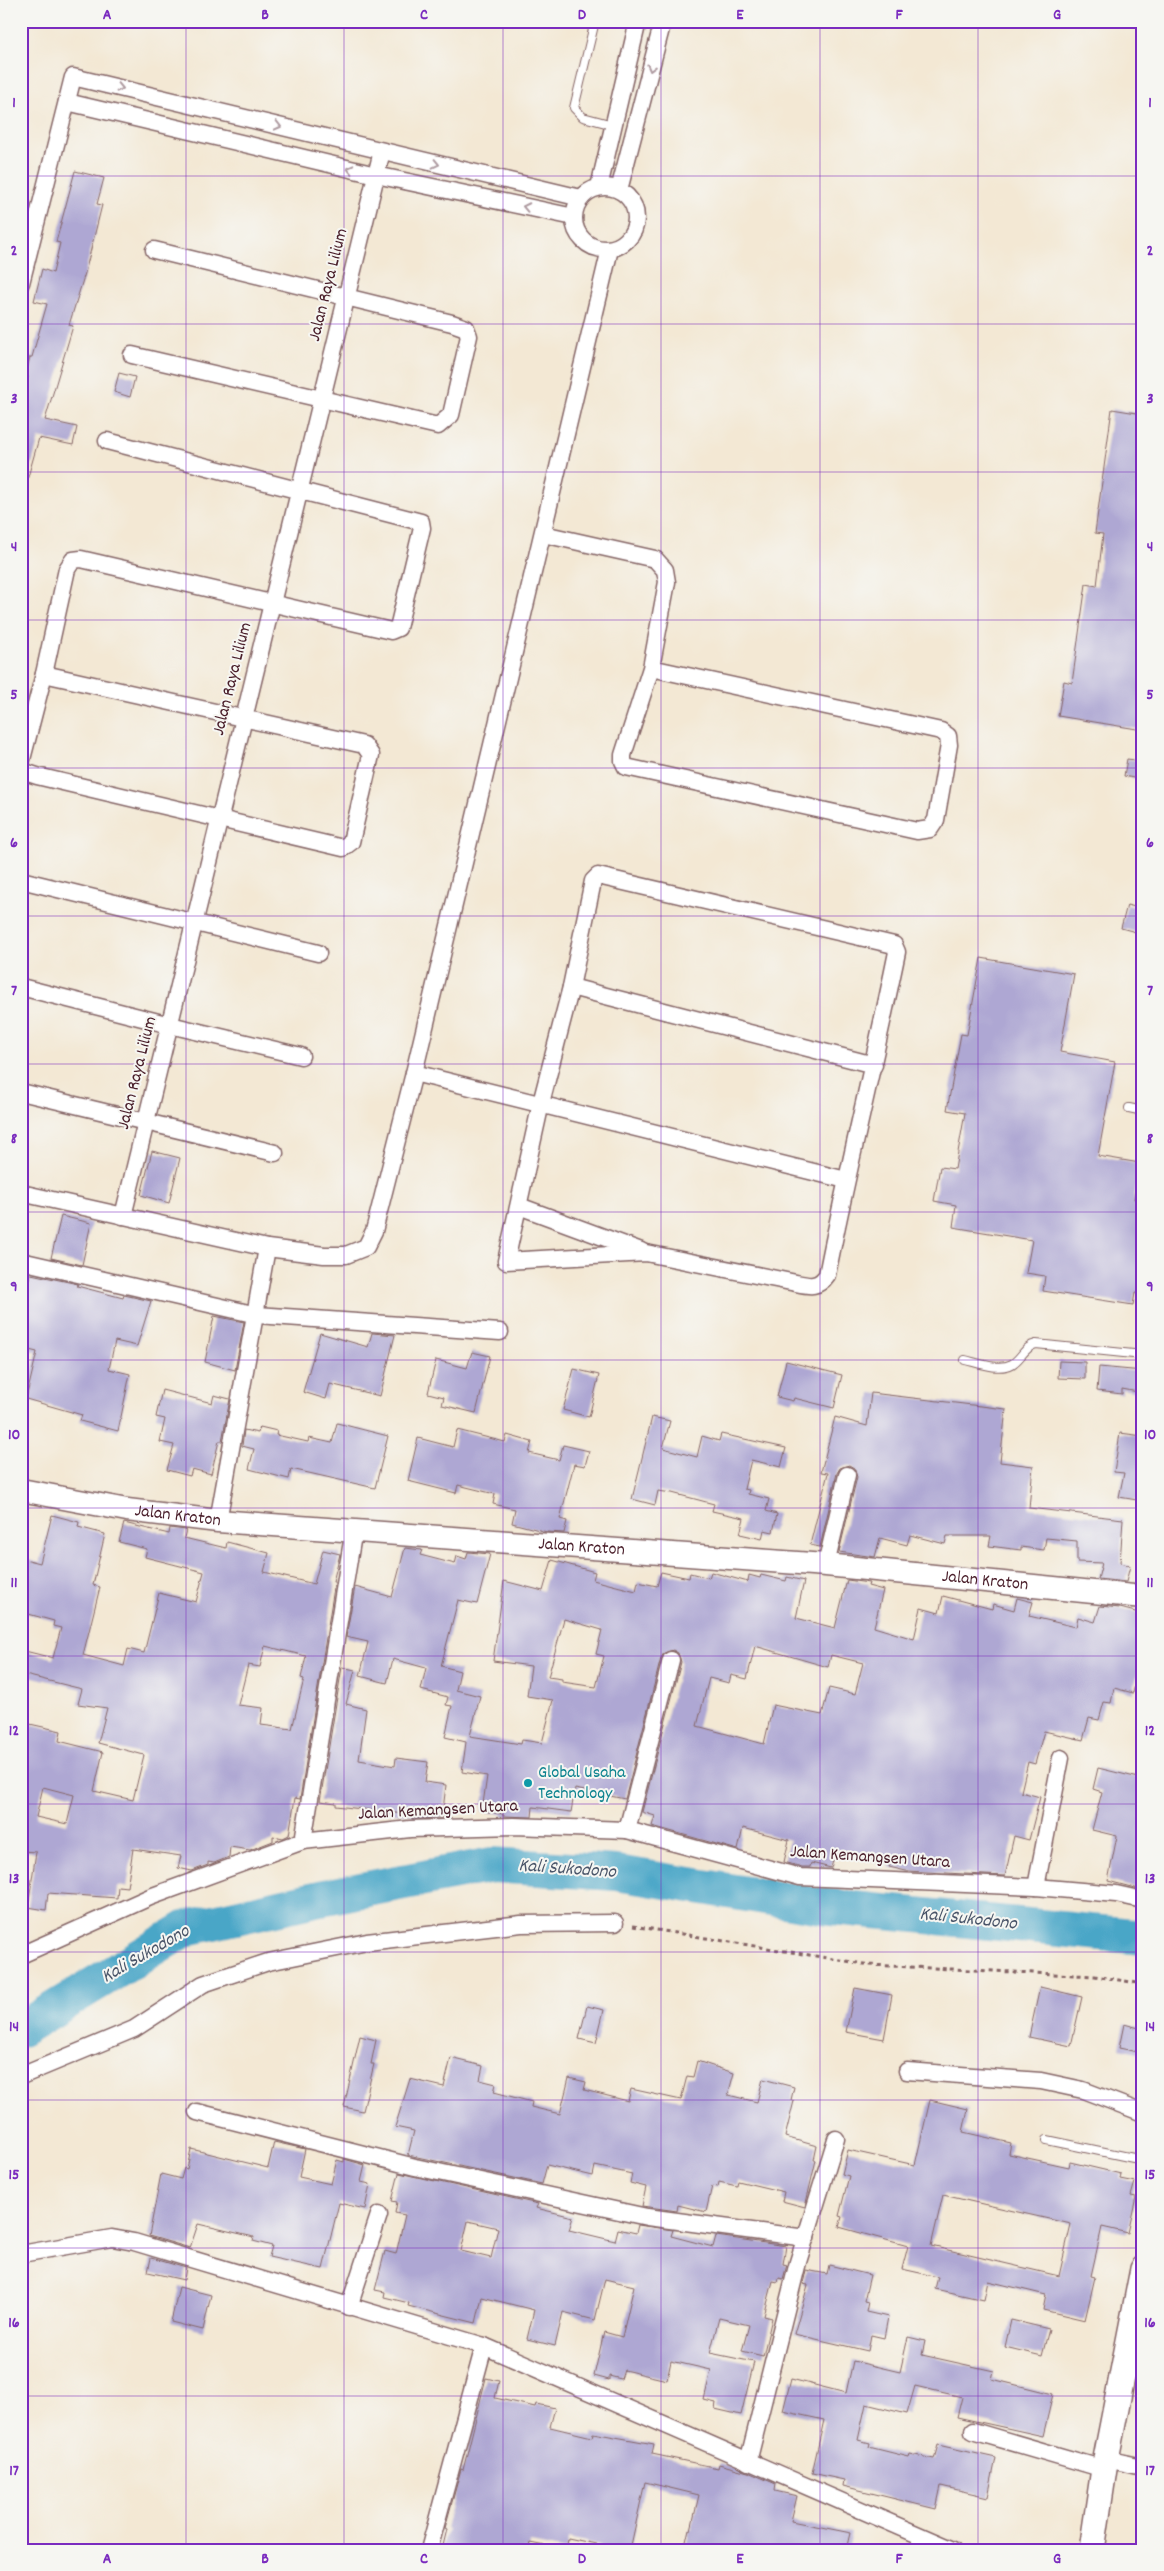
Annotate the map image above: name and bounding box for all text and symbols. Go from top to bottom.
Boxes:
text: A [103,4,112,27]
text: B [261,4,269,27]
text: C [420,4,428,27]
text: D [578,4,587,27]
text: E [736,4,744,27]
text: F [895,4,903,27]
text: G [1053,4,1061,27]
one-way arrow [646,64,657,73]
one-way arrow [116,82,125,93]
text: 1 [12,92,16,115]
text: 1 [1148,92,1152,115]
one-way arrow [274,120,283,131]
one-way arrow [432,158,441,169]
one-way arrow [346,164,355,175]
one-way arrow [522,202,530,213]
street label: Jalan Raya Lilium [303,226,355,344]
text: 2 [11,240,18,263]
text: 2 [1147,240,1154,263]
text: 3 [10,388,18,411]
text: 3 [1146,388,1154,411]
text: 4 [11,536,17,559]
text: 4 [1147,536,1153,559]
street label: Jalan Raya Lilium [207,620,259,738]
text: 5 [10,684,18,707]
text: 5 [1146,684,1154,707]
text: 6 [10,832,18,855]
text: 6 [1146,832,1154,855]
text: 7 [11,980,17,1003]
text: 7 [1147,980,1153,1003]
street label: Jalan Raya Lilium [112,1014,164,1132]
text: 8 [11,1128,18,1151]
text: 8 [1147,1128,1154,1151]
text: 9 [10,1276,18,1299]
text: 9 [1146,1276,1154,1299]
text: 10 [8,1424,20,1447]
text: 10 [1144,1424,1156,1447]
street label: Jalan Kraton [133,1499,222,1534]
street label: Jalan Kraton [537,1532,626,1563]
street label: Jalan Kraton [941,1564,1029,1598]
text: 11 [10,1572,18,1595]
text: 11 [1146,1572,1154,1595]
text: 12 [9,1720,19,1743]
text: 12 [1145,1720,1155,1743]
place label: Global Usaha Technology [538,1761,626,1807]
marker: Global Usaha Technology [522,1777,534,1789]
street label: Jalan Kemangsen Utara [357,1794,519,1828]
street label: Jalan Kemangsen Utara [789,1840,951,1876]
water label: Kali Sukodono [517,1853,618,1887]
text: 13 [9,1868,19,1891]
text: 13 [1145,1868,1155,1891]
water label: Kali Sukodono [918,1901,1019,1939]
water label: Kali Sukodono [97,1918,196,1991]
text: 14 [9,2016,19,2039]
text: 14 [1145,2016,1155,2039]
text: 15 [9,2164,19,2187]
text: 15 [1145,2164,1155,2187]
text: 16 [8,2312,20,2335]
text: 16 [1144,2312,1156,2335]
text: 17 [9,2460,19,2483]
text: 17 [1145,2460,1155,2483]
text: A [103,2548,112,2571]
text: B [261,2548,269,2571]
text: C [420,2548,428,2571]
text: D [578,2548,587,2571]
text: E [736,2548,744,2571]
text: F [895,2548,903,2571]
text: G [1053,2548,1061,2571]

